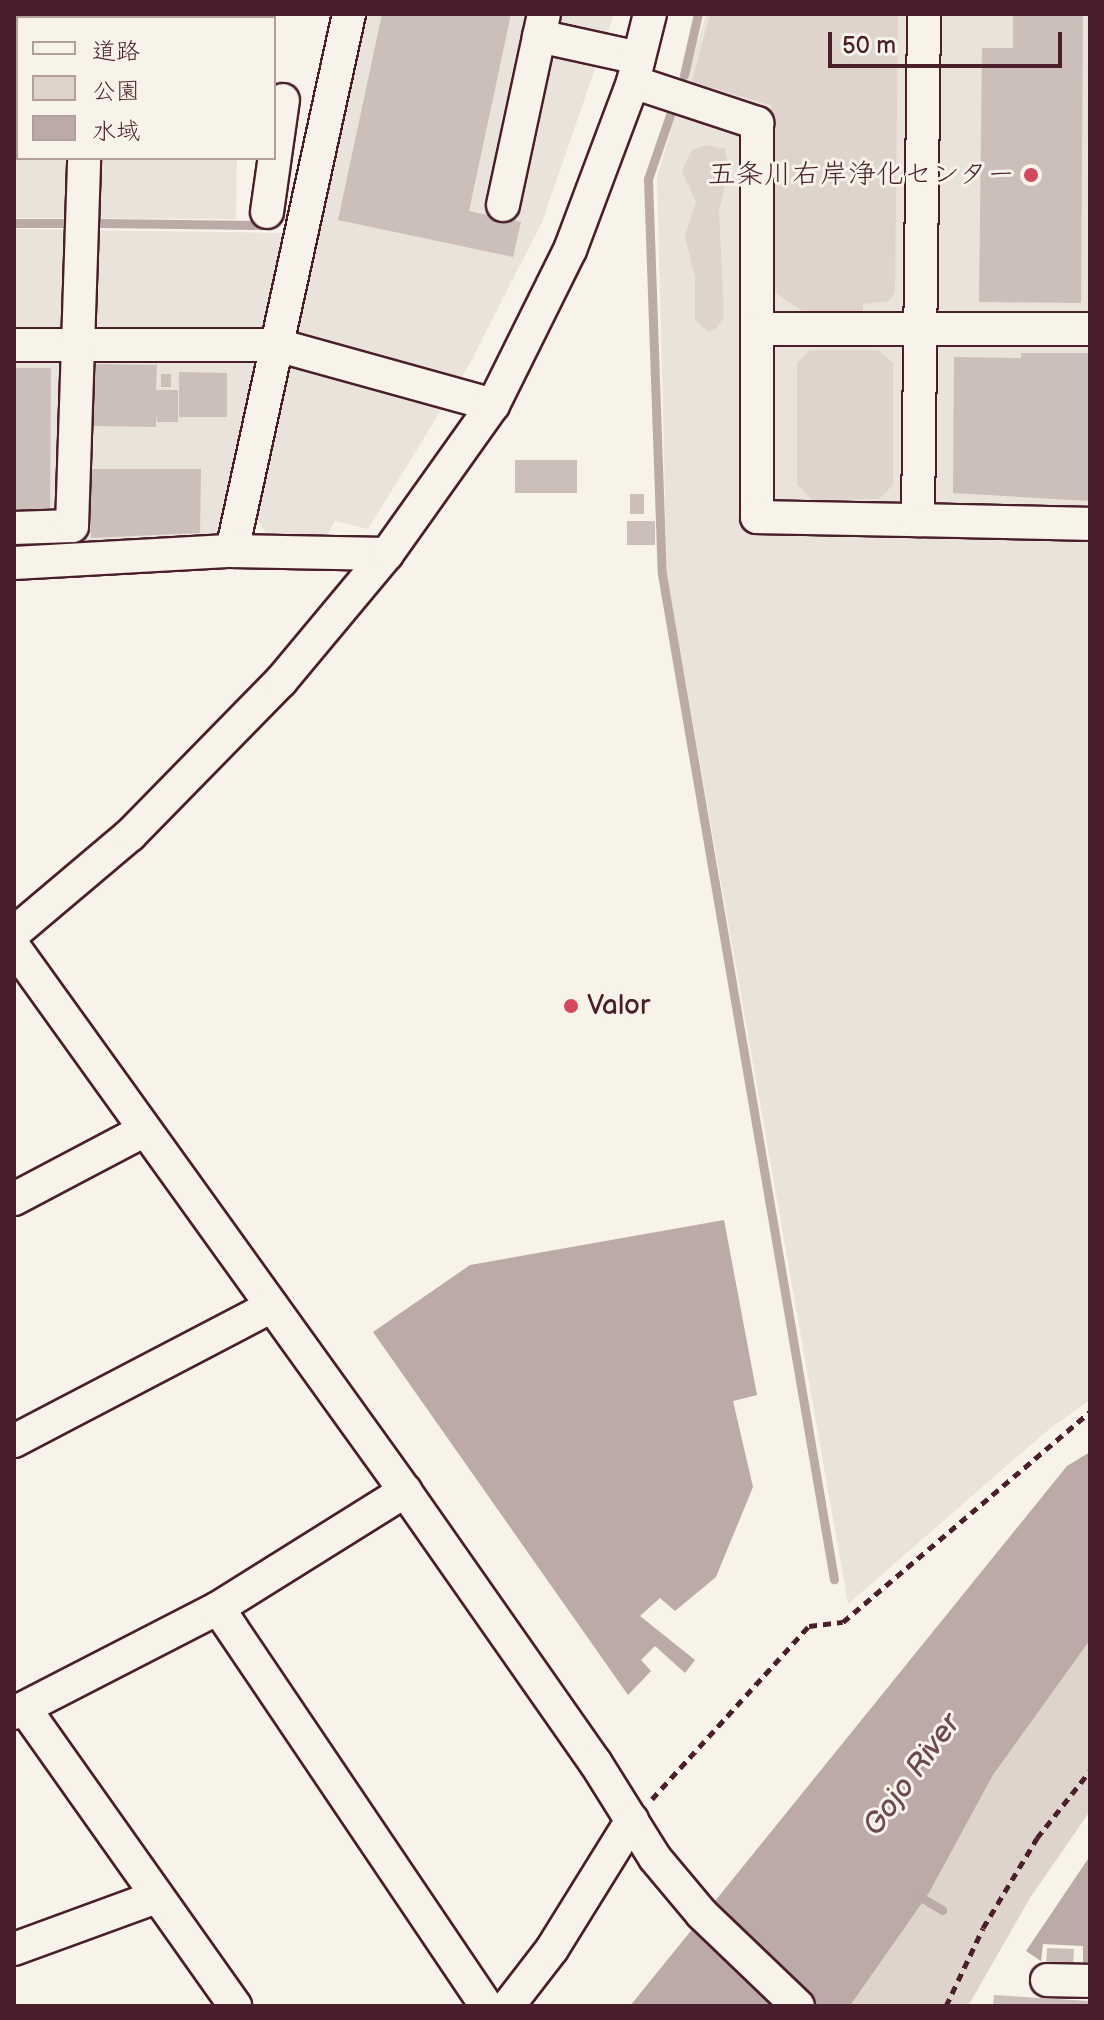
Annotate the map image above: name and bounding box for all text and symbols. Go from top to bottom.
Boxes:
legend [16,16,276,160]
scale bar [832,16,1066,66]
text: 50 m [842,31,896,60]
text: 道路 [92,37,140,66]
text: 公園 [92,77,140,106]
text: 水域 [92,117,140,146]
place label: 五条川右岸浄化センター [707,158,1015,192]
marker: 五条川右岸浄化センター [1022,166,1040,184]
place label: Valor [587,989,650,1023]
marker: Valor [562,997,580,1015]
water label: Gojo River [856,1707,968,1843]

